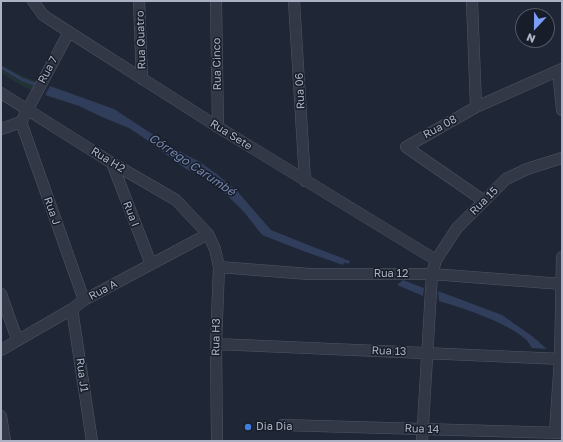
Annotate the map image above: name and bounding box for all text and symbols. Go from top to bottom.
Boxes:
north arrow [515,8,555,48]
street label: Rua Quatro [133,10,149,70]
text: N [524,31,537,46]
street label: Rua Cinco [210,38,224,90]
street label: Rua 7 [35,54,61,86]
street label: Rua 06 [292,73,308,109]
street label: Rua 08 [421,112,459,142]
street label: Rua Sete [208,117,254,153]
water label: Córrego Carumbé [146,131,238,199]
street label: Rua H2 [89,144,127,176]
street label: Rua 15 [467,184,501,218]
street label: Rua J [41,195,63,227]
street label: Rua I [120,199,142,229]
street label: Rua 12 [374,267,408,281]
street label: Rua A [87,277,119,303]
street label: Rua H3 [209,318,223,356]
street label: Rua 13 [371,344,407,358]
street label: Rua J1 [73,357,91,393]
place label: Dia Dia [256,420,292,434]
marker: Dia Dia [243,422,253,432]
street label: Rua 14 [404,422,440,436]

